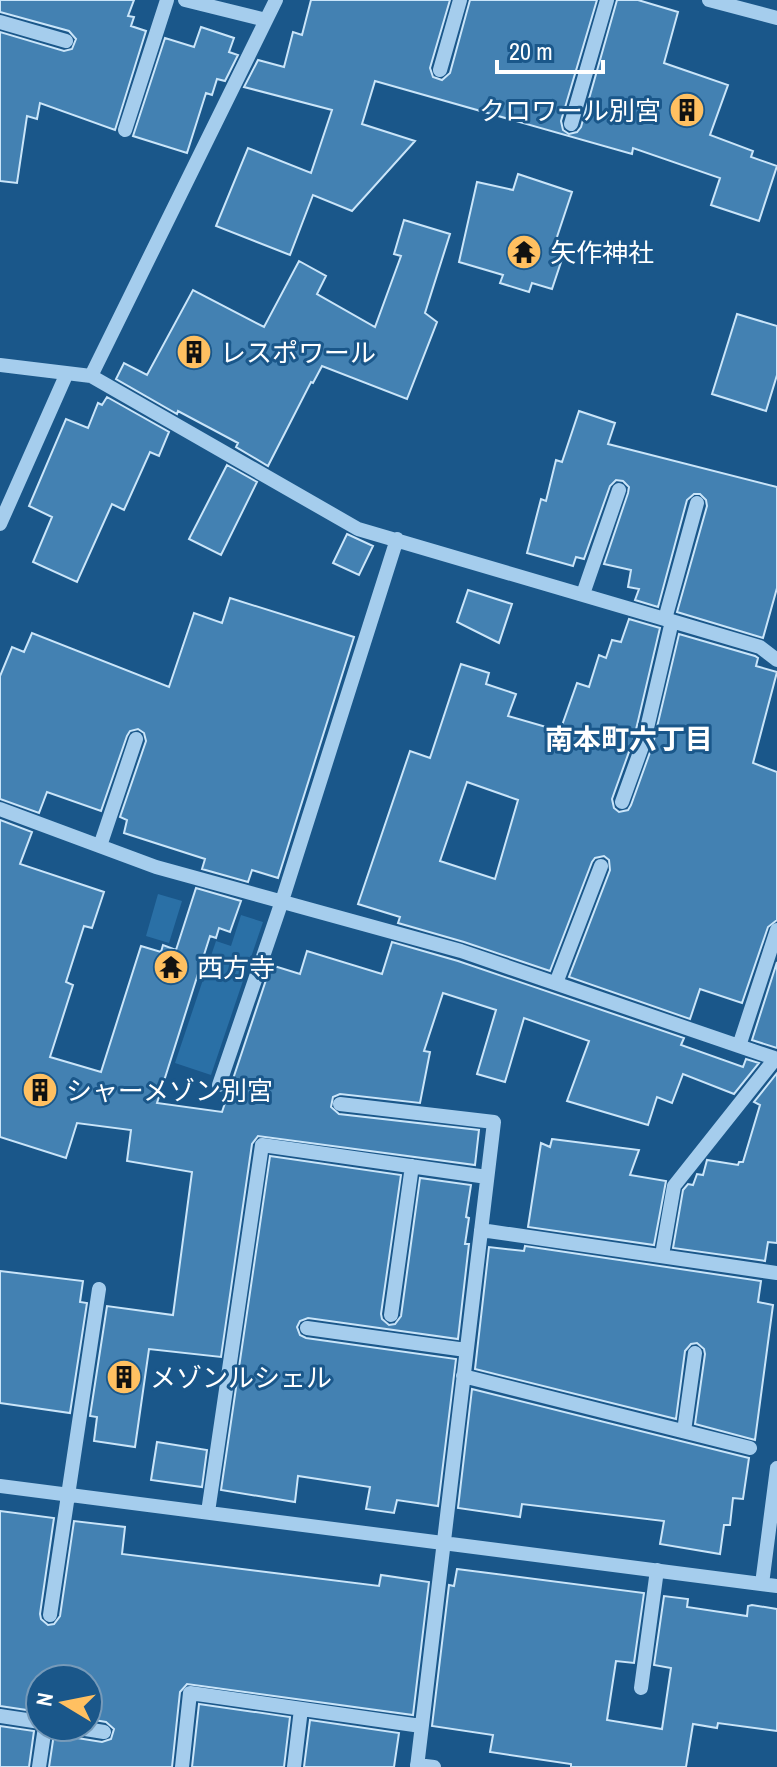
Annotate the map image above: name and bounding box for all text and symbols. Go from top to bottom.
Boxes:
scale bar [497,24,603,74]
text: 20 m [509,35,553,67]
building icon: クロワール別宮 [668,91,706,129]
place label: クロワール別宮 [479,93,661,128]
temple icon: 矢作神社 [505,233,543,271]
place label: 矢作神社 [550,235,654,270]
building icon: レスポワール [175,333,213,371]
place label: レスポワール [220,335,376,370]
district label: 南本町六丁目 [545,720,713,758]
temple icon: 西方寺 [152,948,190,986]
place label: 西方寺 [197,950,275,985]
building icon: シャーメゾン別宮 [21,1071,59,1109]
place label: シャーメゾン別宮 [66,1073,273,1108]
building icon: メゾンルシェル [105,1358,143,1396]
place label: メゾンルシェル [150,1360,332,1395]
north arrow [24,1663,104,1743]
text: N [28,1691,60,1709]

